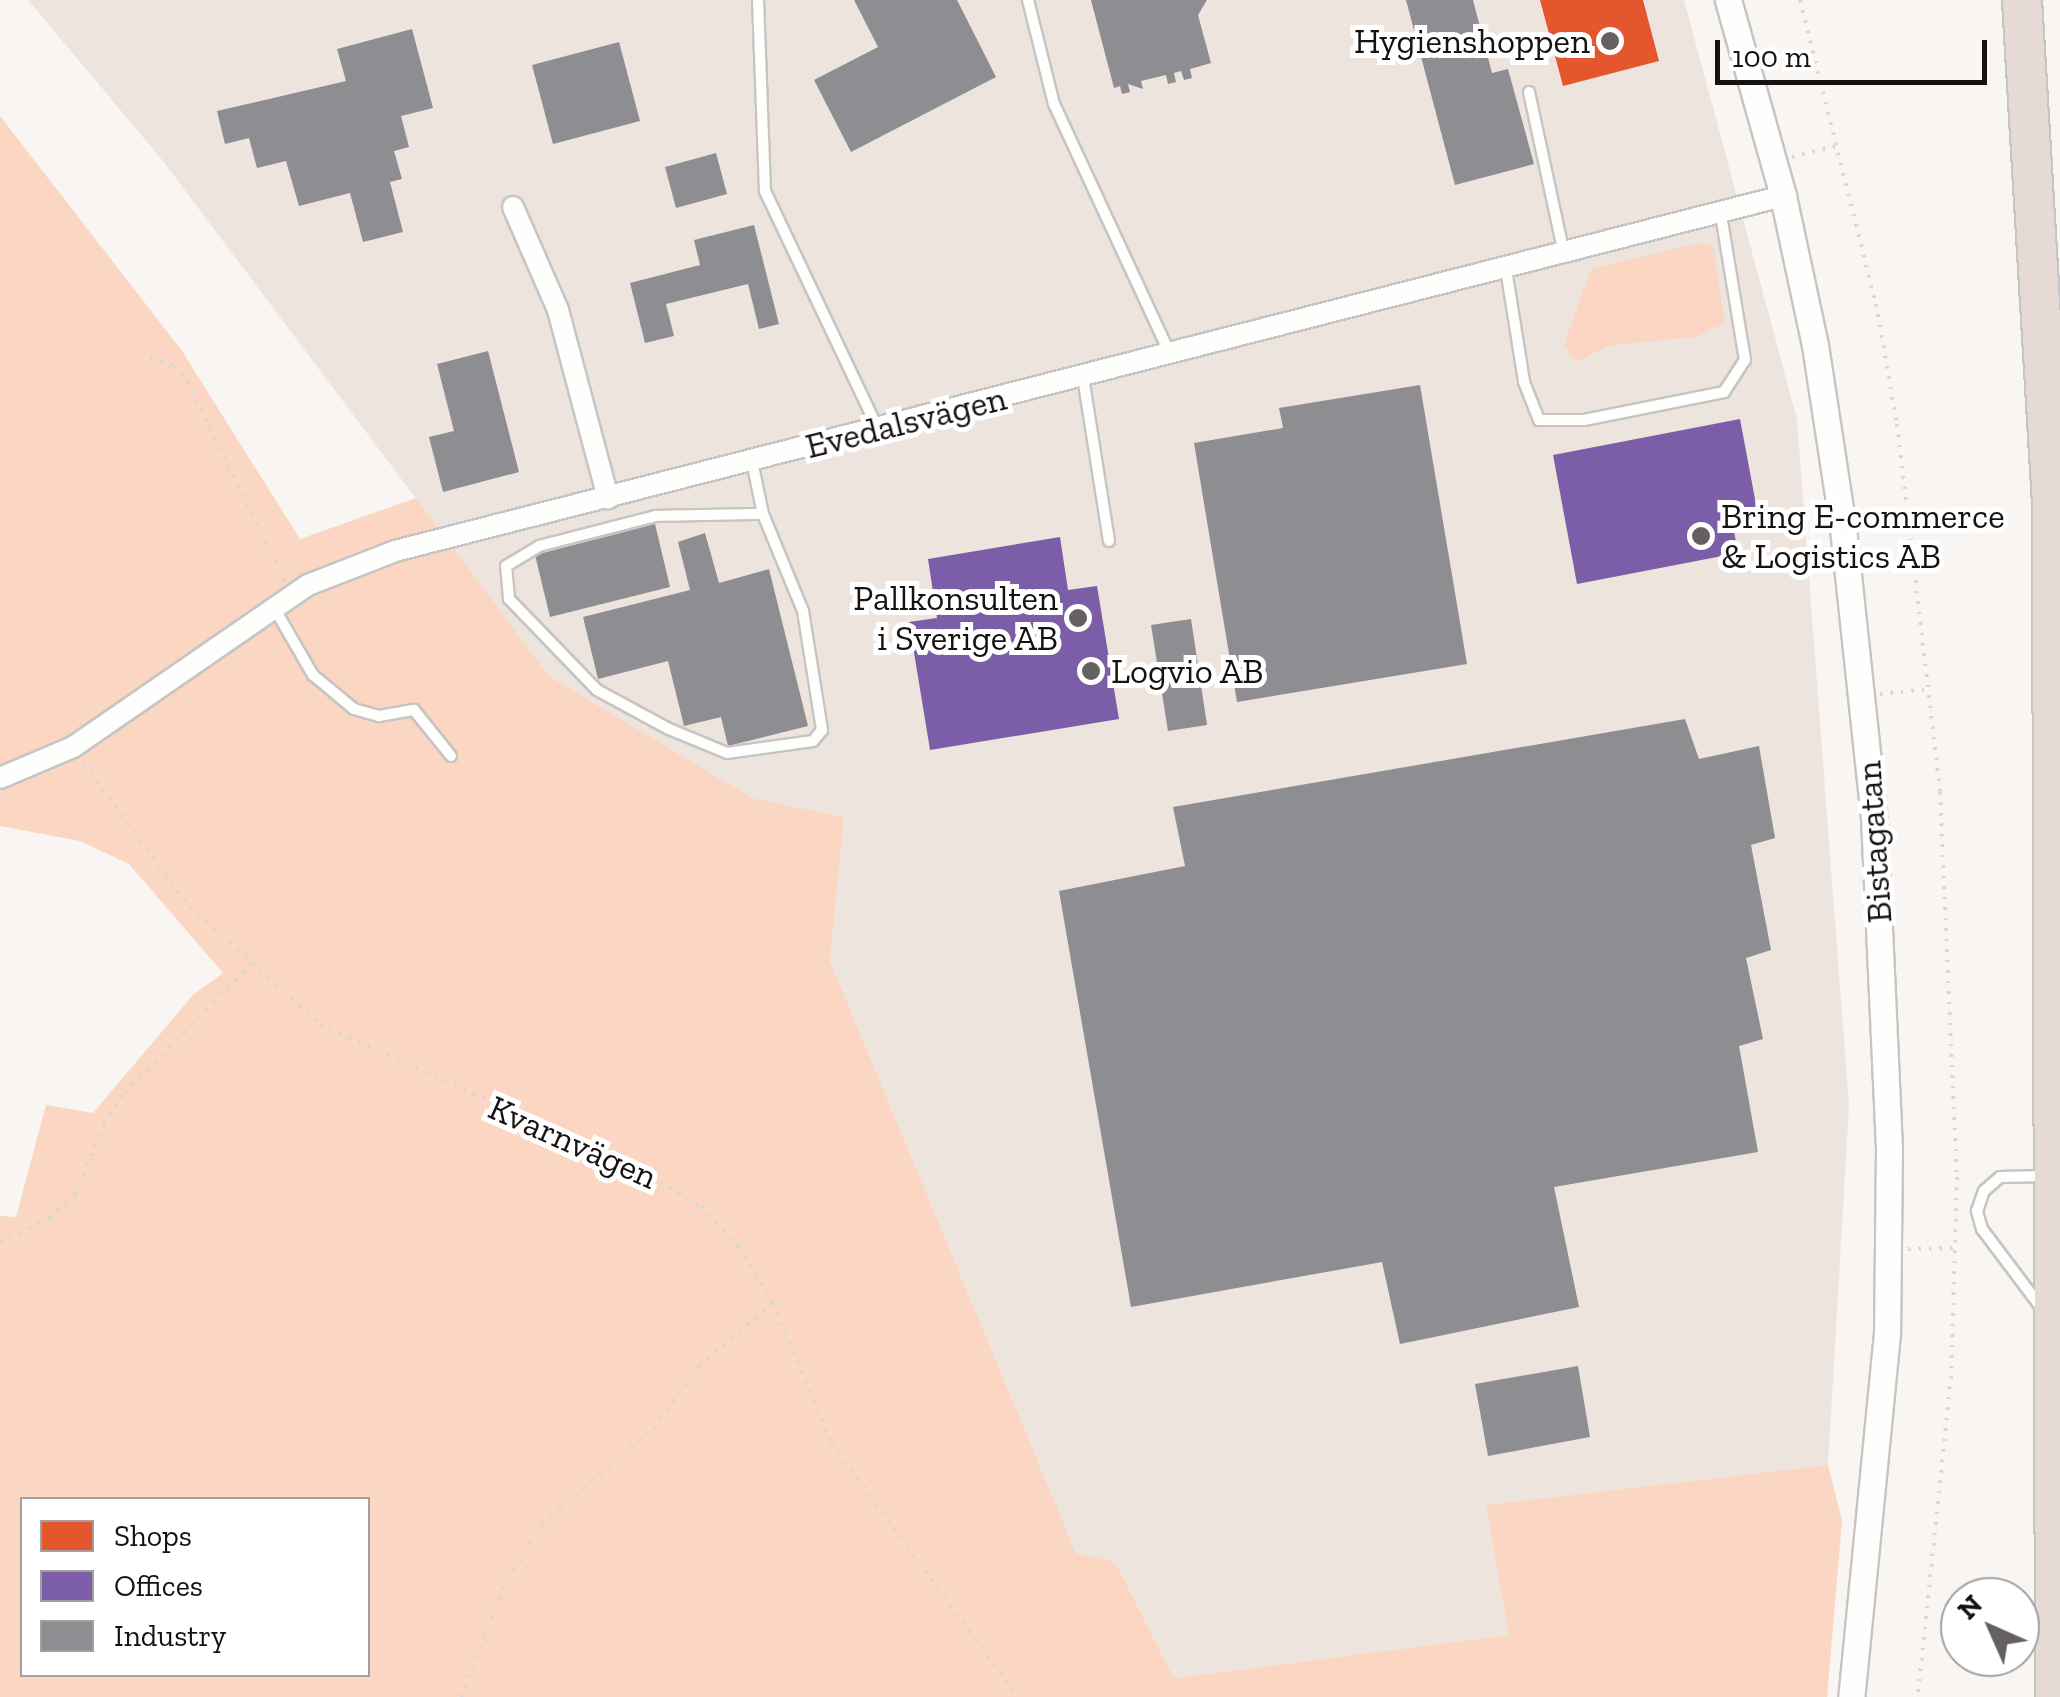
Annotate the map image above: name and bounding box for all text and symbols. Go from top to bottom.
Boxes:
place label: Hygienshoppen [1354,20,1590,62]
scale bar [1720,20,1992,82]
marker: Hygienshoppen [1599,30,1621,52]
text: 100 m [1732,39,1811,75]
street label: Evedalsvägen [801,377,1011,467]
place label: Bring E-commerce & Logistics AB [1721,495,2005,577]
marker: Bring E-commerce & Logistics AB [1690,525,1712,547]
place label: Pallkonsulten i Sverige AB [853,577,1058,659]
marker: Pallkonsulten i Sverige AB [1067,607,1089,629]
place label: Logvio AB [1111,650,1265,692]
marker: Logvio AB [1080,660,1102,682]
street label: Bistagatan [1847,760,1901,924]
street label: Kvarnvägen [482,1086,664,1198]
legend [20,1497,370,1677]
text: Shops [114,1518,192,1554]
text: Offices [114,1568,203,1604]
north arrow [1940,1577,2040,1677]
text: N [1951,1588,1989,1626]
text: Industry [114,1618,226,1654]

